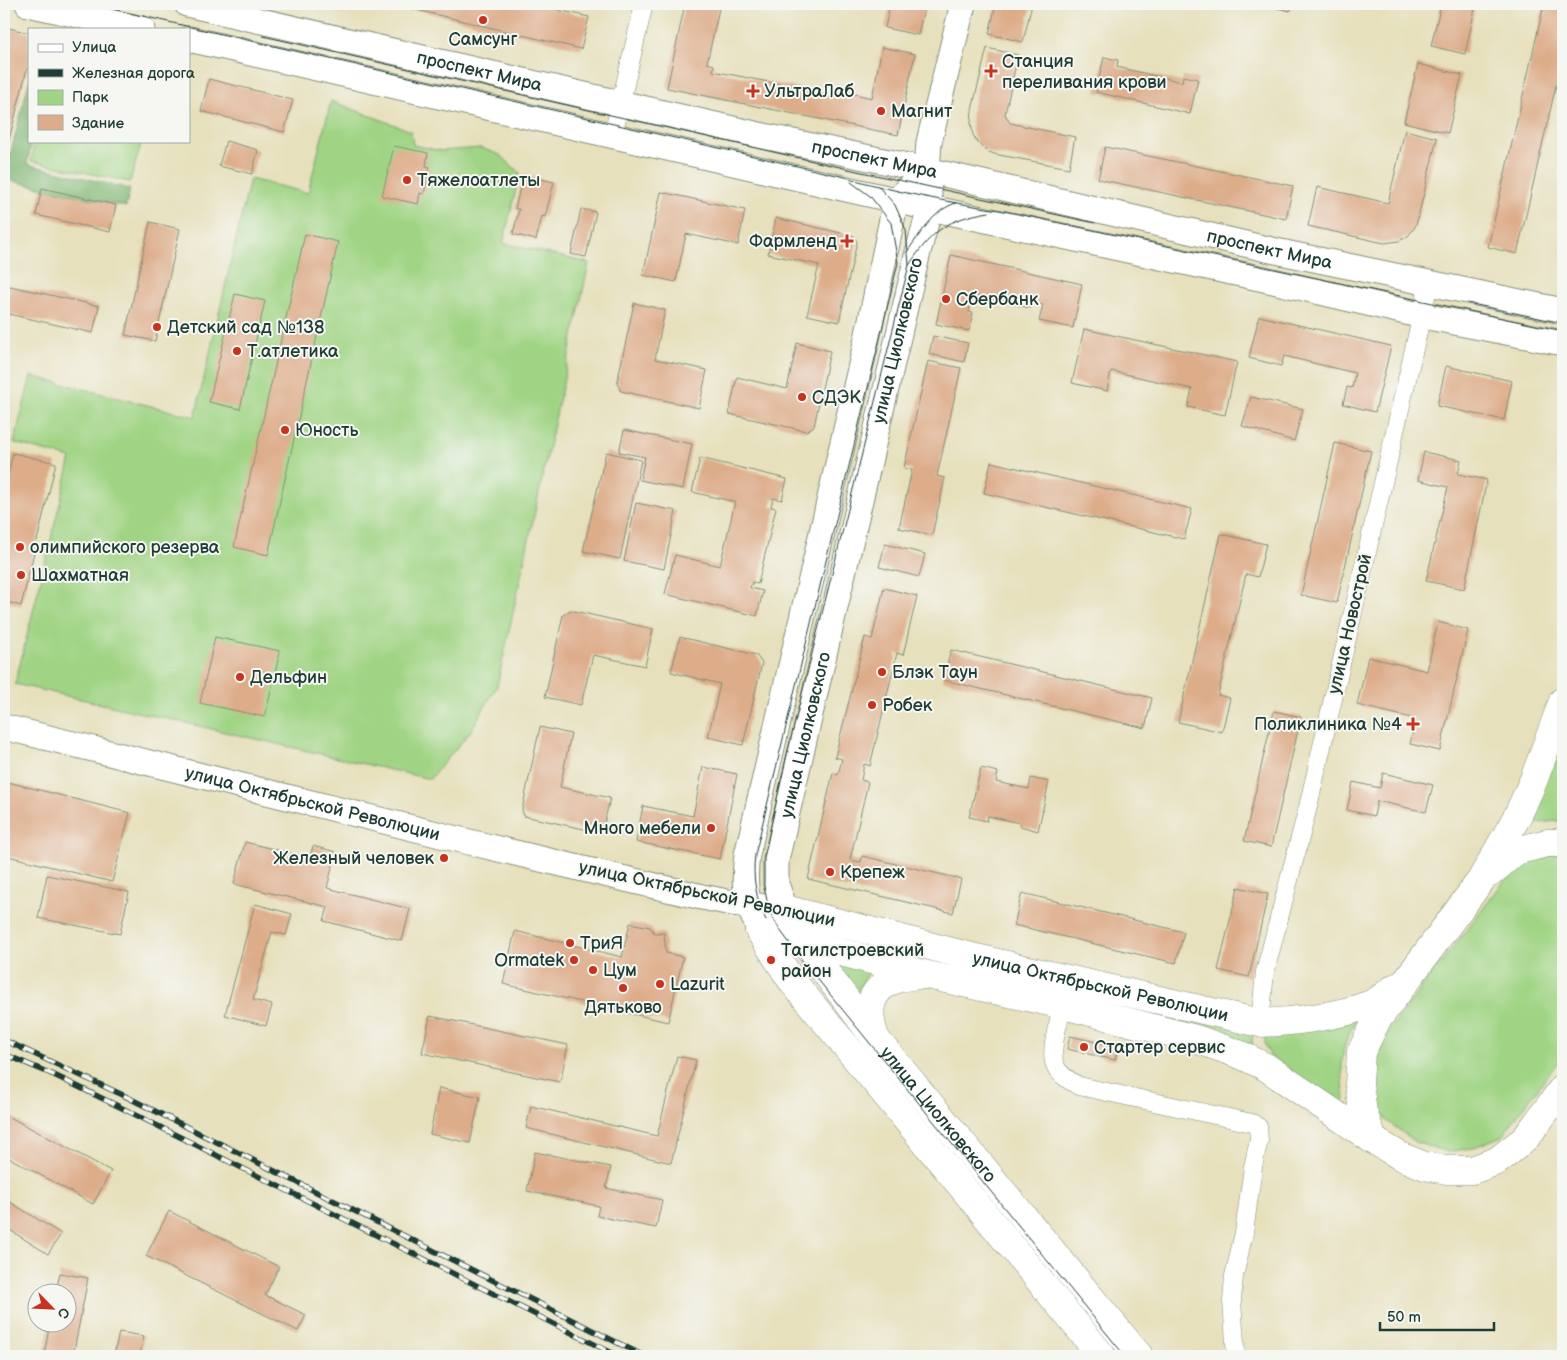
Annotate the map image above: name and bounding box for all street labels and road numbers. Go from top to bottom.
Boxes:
street label: проспект Мира [415,46,545,96]
street label: проспект Мира [810,136,940,183]
street label: проспект Мира [1205,225,1335,273]
street label: улица Циолковского [868,256,927,426]
street label: улица Новострой [1324,552,1376,696]
street label: улица Циолковского [776,650,835,820]
street label: улица Октябрьской Революции [183,762,442,845]
street label: улица Октябрьской Революции [577,857,837,931]
street label: улица Октябрьской Революции [971,947,1230,1026]
street label: улица Циолковского [876,1042,1001,1186]

